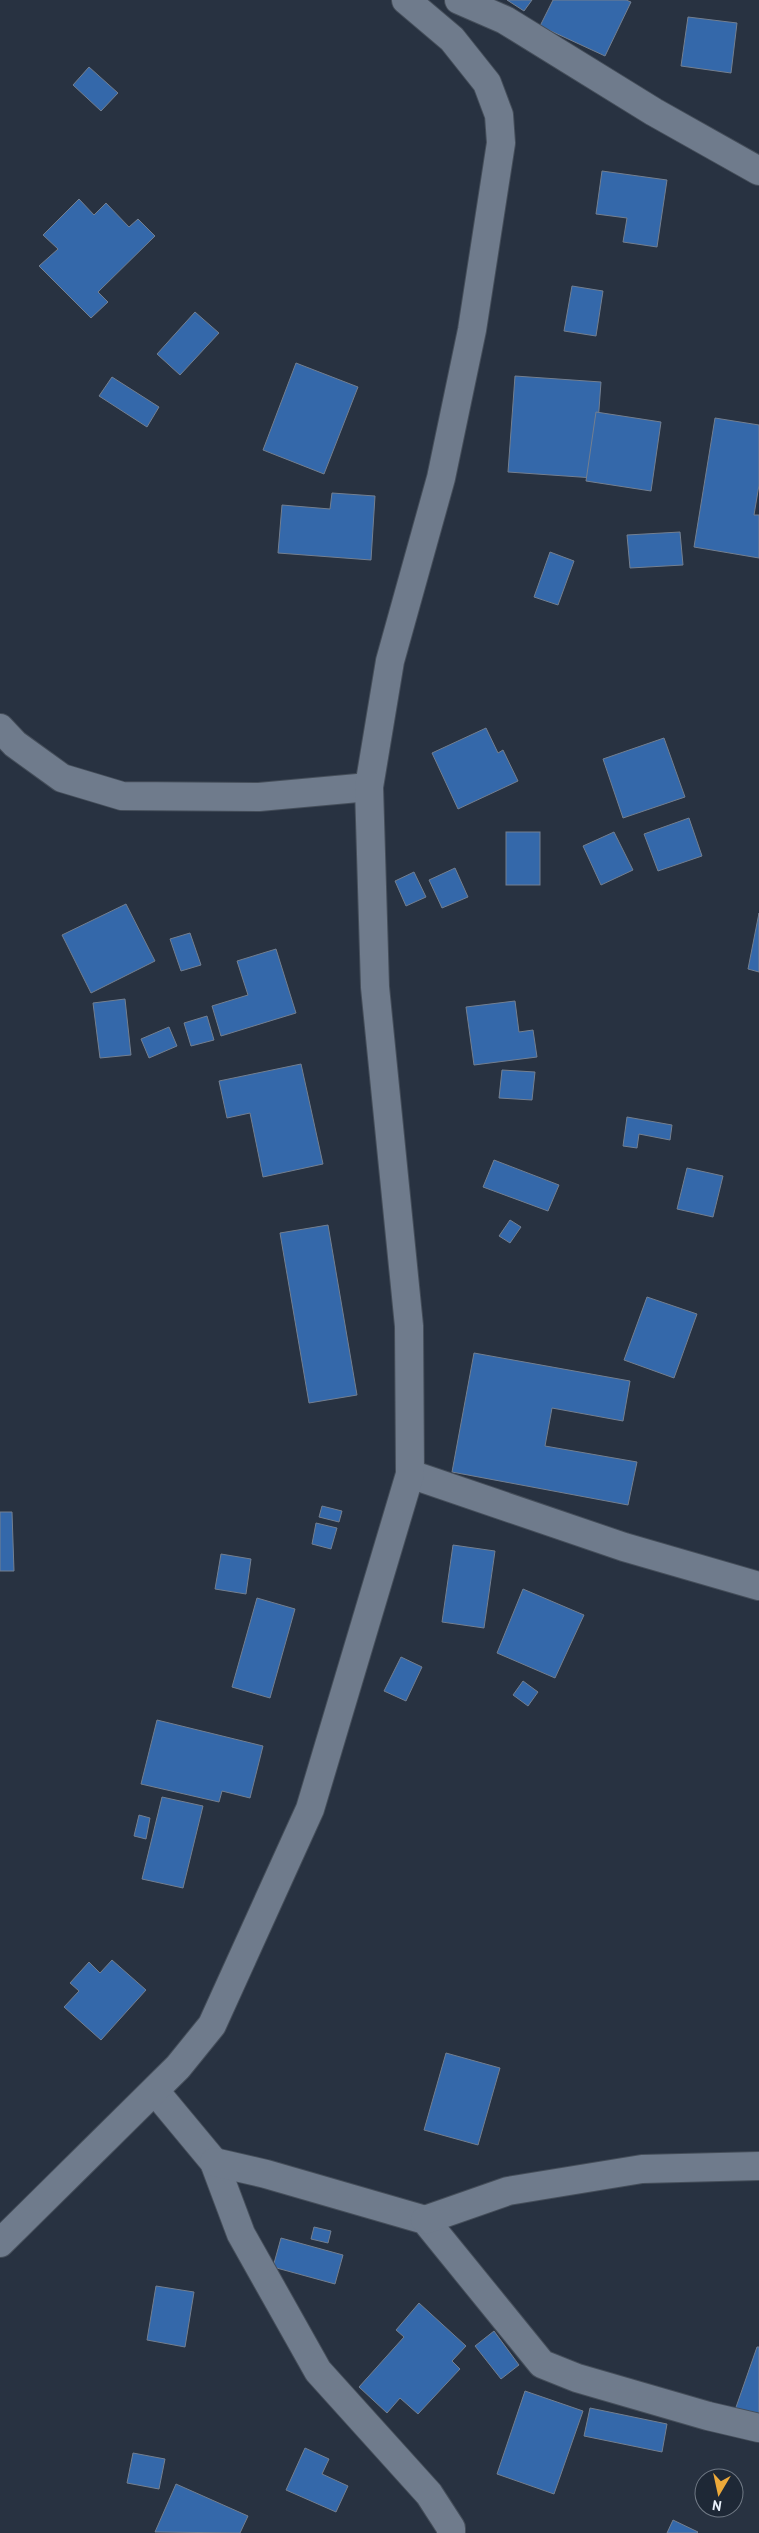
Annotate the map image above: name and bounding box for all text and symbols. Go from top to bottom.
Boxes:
north arrow [694,2468,744,2518]
text: N [711,2496,723,2515]

